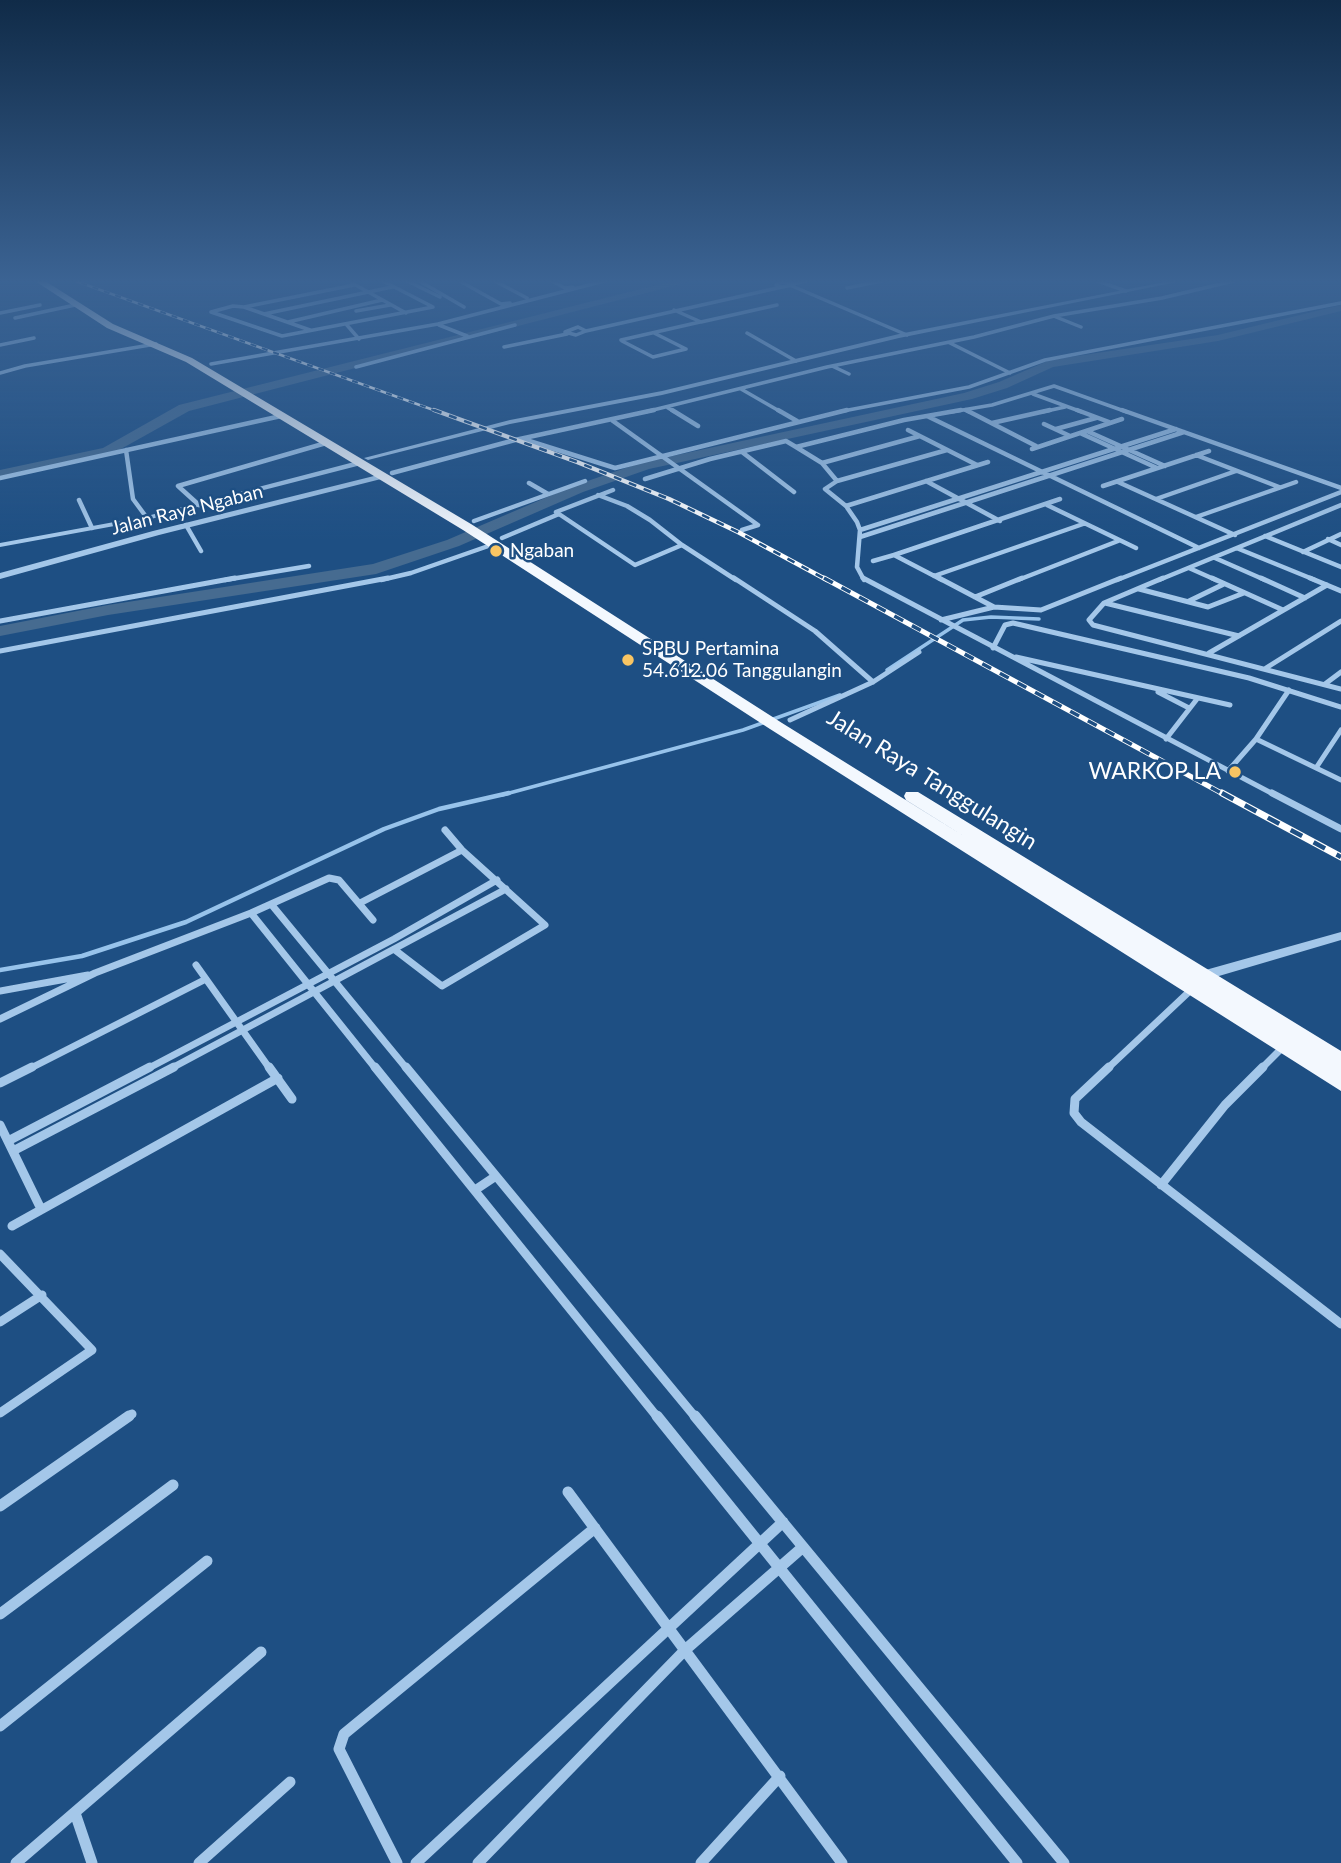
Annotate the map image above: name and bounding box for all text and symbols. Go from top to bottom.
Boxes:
street label: Jalan Raya Ngaban [109,480,265,540]
place label: Ngaban [510,540,574,562]
marker: Ngaban [488,543,504,559]
place label: SPBU Pertamina 54.612.06 Tanggulangin [642,638,842,682]
marker: SPBU Pertamina 54.612.06 Tanggulangin [620,652,636,668]
street label: Jalan Raya Tanggulangin [822,704,1042,856]
place label: WARKOP LA [1088,758,1221,786]
marker: WARKOP LA [1227,764,1243,780]

